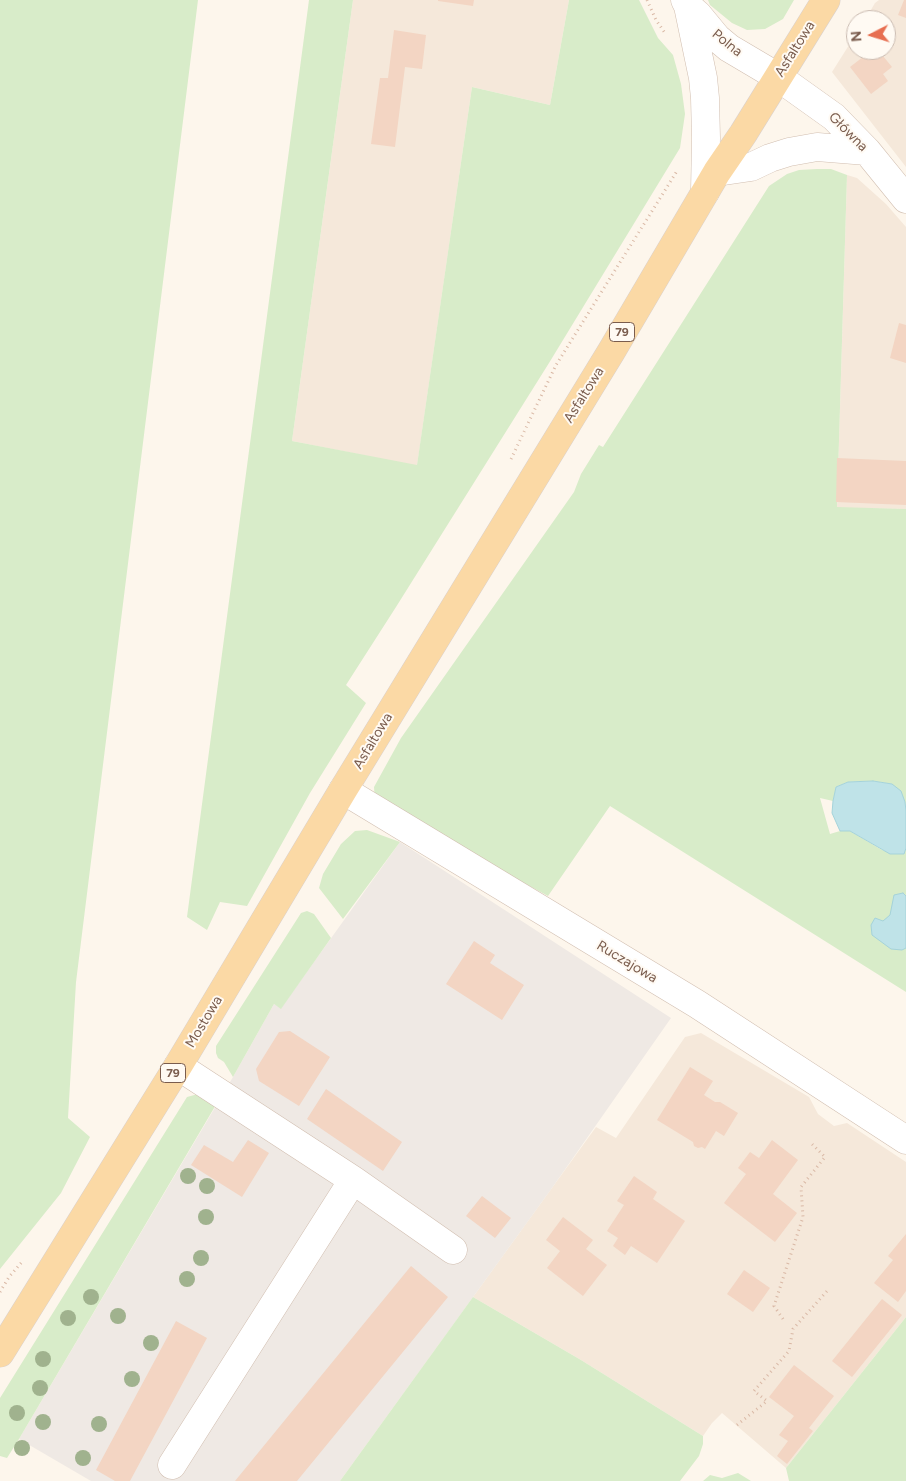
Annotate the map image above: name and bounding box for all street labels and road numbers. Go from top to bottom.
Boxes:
street label: Asfaltowa [771,18,819,80]
street label: Polna [708,26,746,60]
street label: Główna [825,109,871,155]
road number: 79 [610,322,634,342]
street label: Asfaltowa [560,364,608,426]
street label: Asfaltowa [350,710,396,772]
street label: Ruczajowa [594,937,660,987]
street label: Mostowa [182,993,226,1051]
road number: 79 [160,1064,186,1082]

